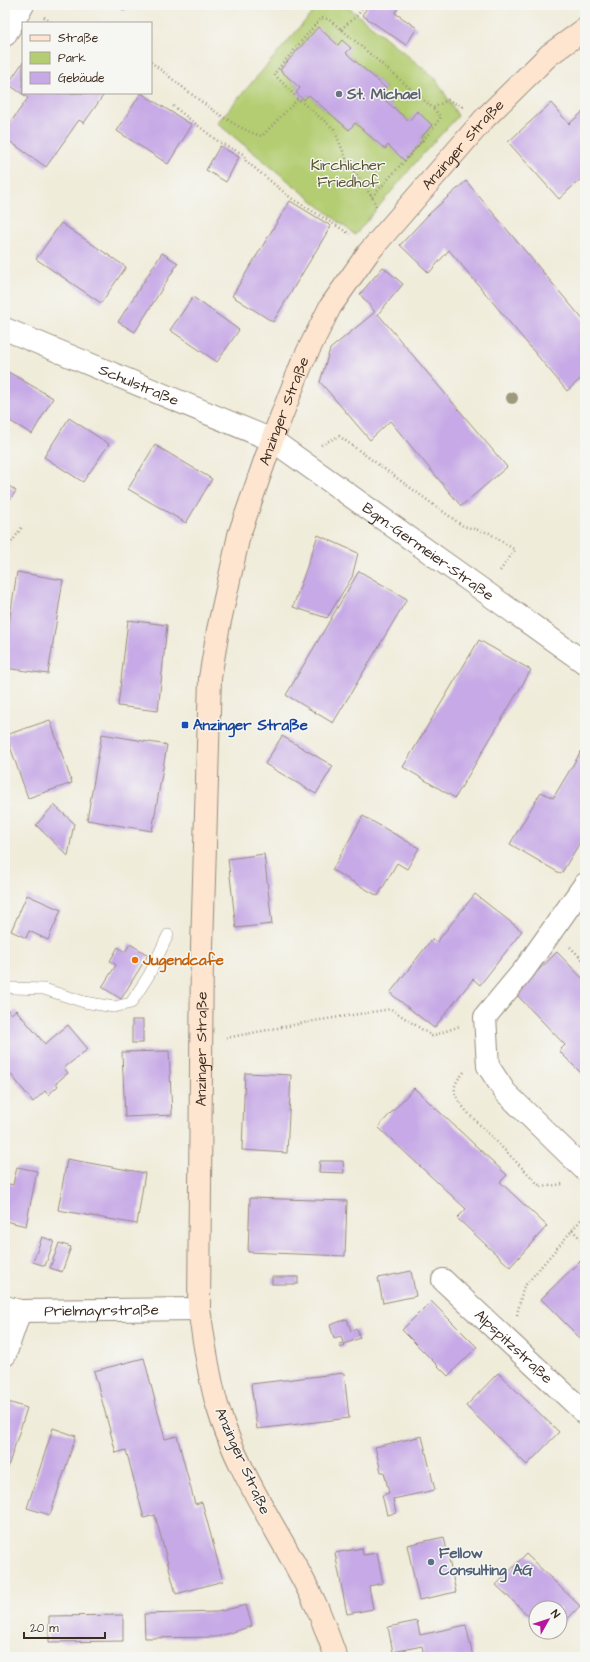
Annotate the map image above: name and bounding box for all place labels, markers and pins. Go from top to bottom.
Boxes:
place label: St. Michael [346,84,421,105]
marker: St. Michael [334,89,344,99]
place label: Anzinger Straße [193,715,308,738]
marker: Anzinger Straße [180,720,190,730]
place label: Jugendcafe [142,950,224,973]
marker: Jugendcafe [130,955,140,965]
place label: Fellow Consulting AG [439,1543,533,1583]
marker: Fellow Consulting AG [426,1557,436,1567]

